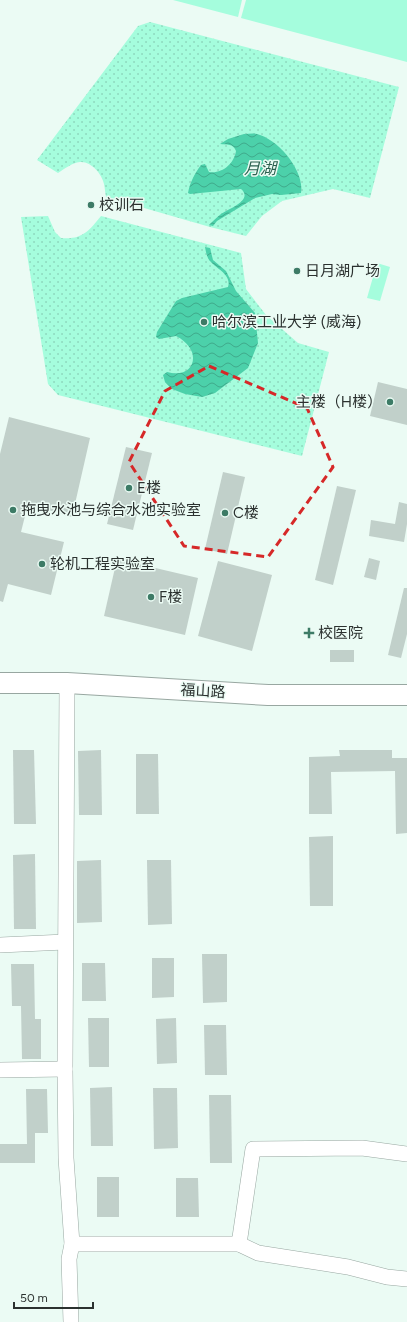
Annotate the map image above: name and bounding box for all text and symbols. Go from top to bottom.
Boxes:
water label: 月湖 [244,159,279,178]
place label: 校训石 [99,196,144,214]
marker: 校训石 [86,200,96,210]
place label: 日月湖广场 [305,262,380,280]
marker: 日月湖广场 [292,266,302,276]
place label: 哈尔滨工业大学 (威海) [212,313,361,331]
marker: 哈尔滨工业大学 (威海) [199,317,209,327]
place label: 主楼（H楼） [296,393,382,411]
marker: 主楼（H楼） [385,397,395,407]
place label: E楼 [137,479,161,497]
marker: E楼 [124,483,134,493]
place label: 拖曳水池与综合水池实验室 [21,501,201,519]
place label: C楼 [233,504,259,522]
marker: 拖曳水池与综合水池实验室 [8,505,18,515]
marker: C楼 [220,508,230,518]
place label: 轮机工程实验室 [50,555,155,573]
marker: 轮机工程实验室 [37,559,47,569]
place label: F楼 [159,588,182,606]
marker: F楼 [146,592,156,602]
place label: 校医院 [318,624,363,642]
marker: 校医院 [303,627,315,639]
street label: 福山路 [180,681,226,701]
scale bar [14,1284,93,1310]
text: 50 m [20,1291,48,1305]

